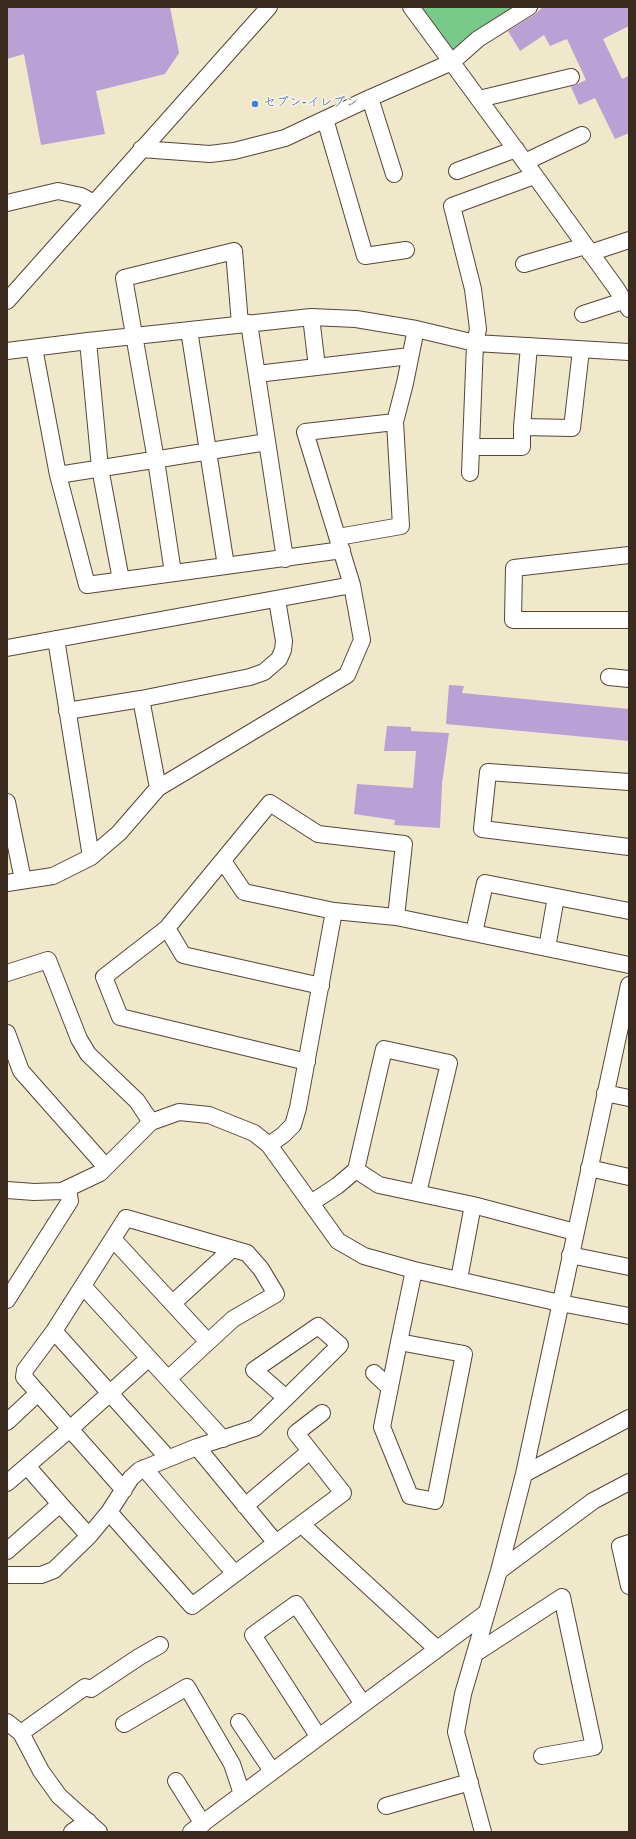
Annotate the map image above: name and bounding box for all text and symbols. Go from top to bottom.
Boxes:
place label: セブン-イレブン [263,96,358,112]
marker: セブン-イレブン [250,99,260,109]

